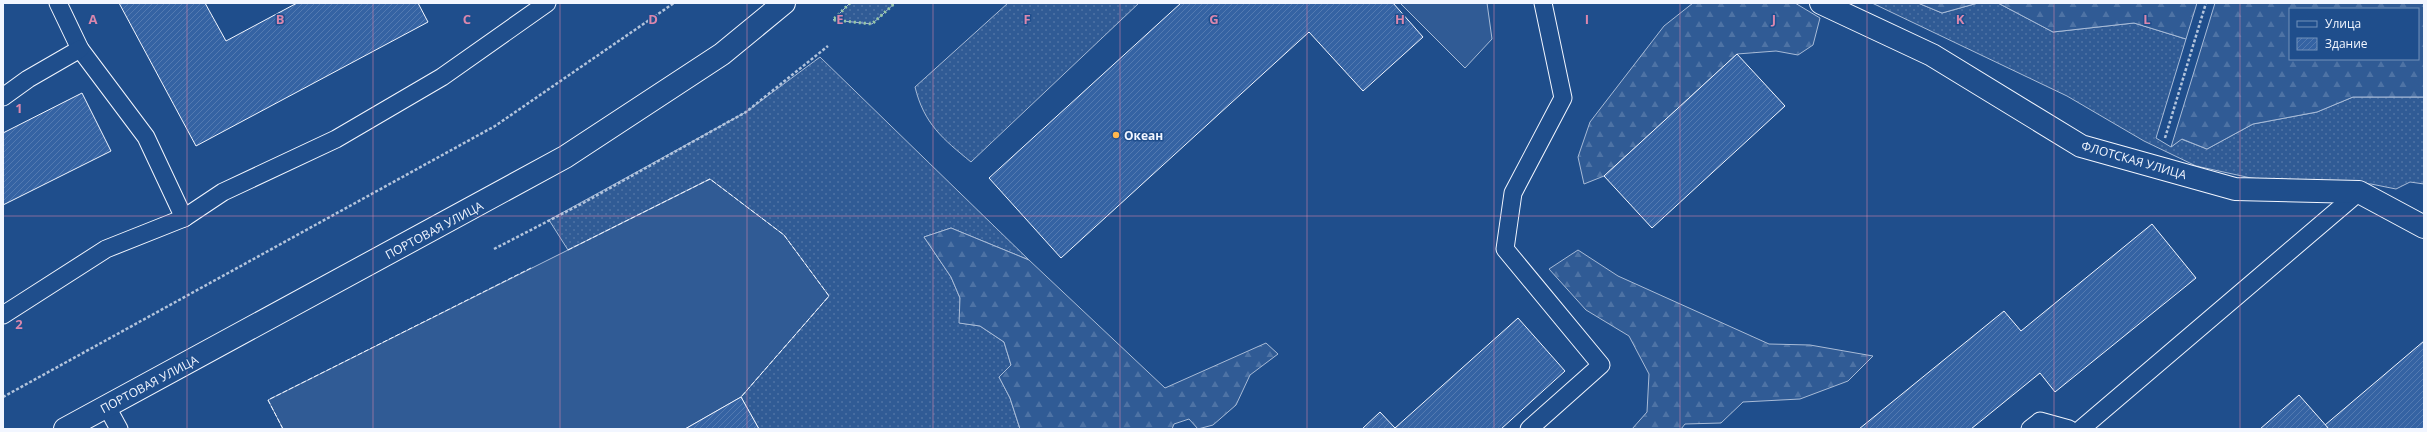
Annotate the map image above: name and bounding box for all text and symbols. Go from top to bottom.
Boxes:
legend [2289,8,2419,60]
text: A [89,10,98,28]
text: B [276,10,285,28]
text: C [463,10,471,28]
text: D [648,10,658,28]
text: E [836,10,844,28]
text: F [1023,10,1031,28]
text: G [1209,10,1219,28]
text: H [1395,10,1405,28]
text: I [1585,10,1589,28]
text: J [1771,10,1776,28]
text: K [1956,10,1965,28]
text: L [2143,10,2151,28]
text: Улица [2325,15,2361,32]
text: Здание [2325,35,2368,52]
text: 1 [15,99,23,117]
place label: Океан [1124,127,1163,144]
marker: Океан [1111,130,1121,140]
street label: ФЛОТСКАЯ УЛИЦА [2080,137,2189,183]
street label: ПОРТОВАЯ УЛИЦА [382,197,486,263]
text: 2 [15,315,23,333]
street label: ПОРТОВАЯ УЛИЦА [97,351,201,417]

